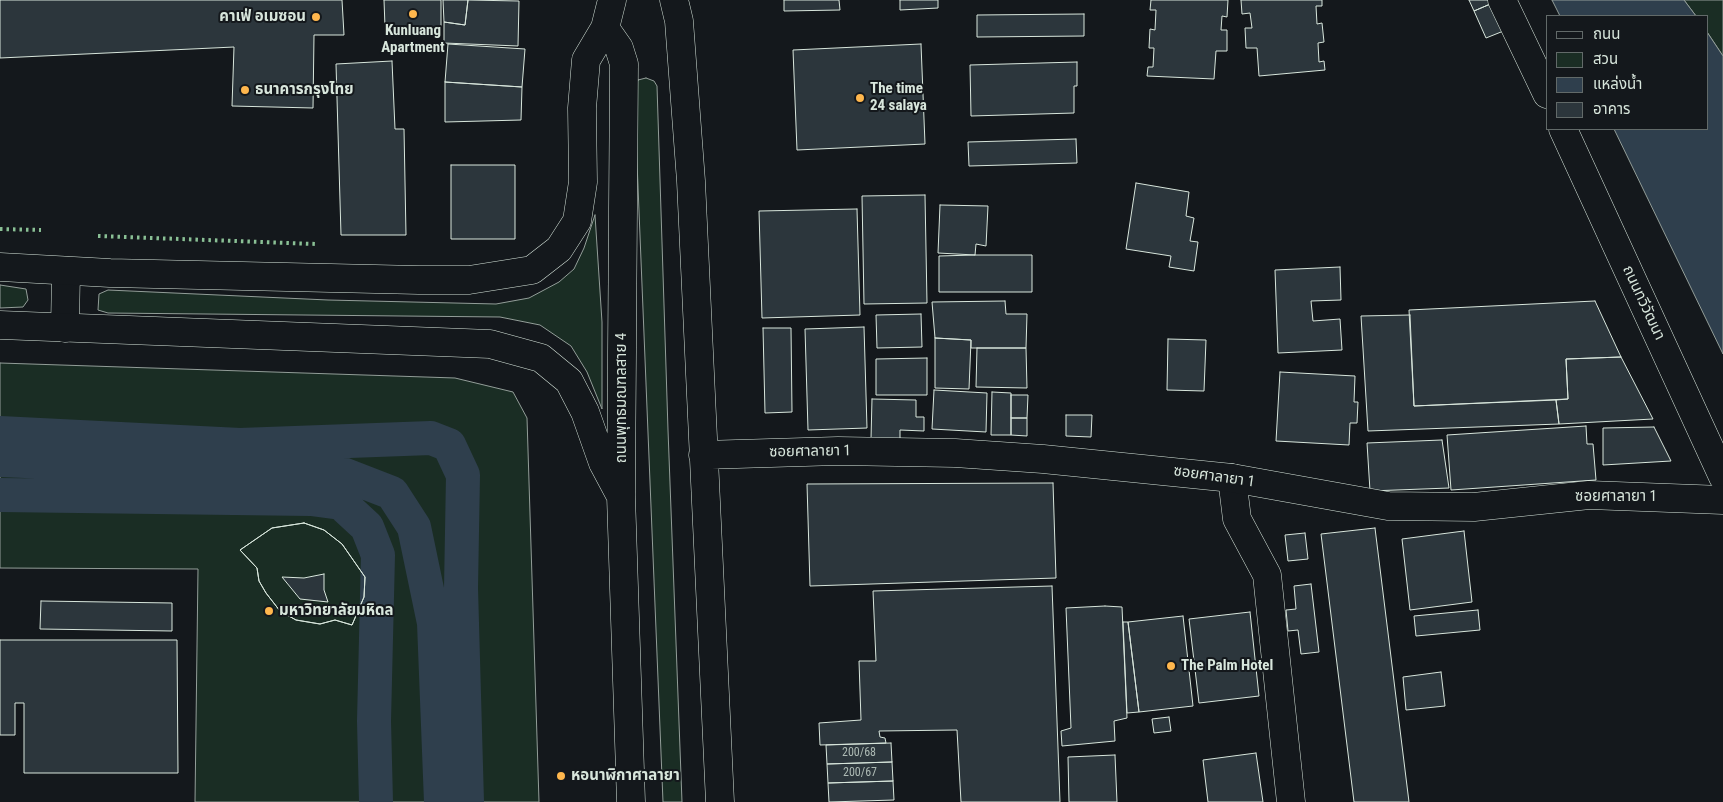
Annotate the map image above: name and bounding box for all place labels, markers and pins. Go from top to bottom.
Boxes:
place label: คาเฟ่ อเมซอน [219,8,306,26]
marker: Kunluang Apartment [407,8,419,20]
marker: คาเฟ่ อเมซอน [310,11,322,23]
place label: Kunluang Apartment [381,22,445,57]
place label: The time 24 salaya [870,80,927,115]
place label: ธนาคารกรุงไทย [255,81,353,99]
marker: ธนาคารกรุงไทย [239,84,251,96]
marker: The time 24 salaya [854,92,866,104]
place label: มหาวิทยาลัยมหิดล [279,602,394,620]
marker: มหาวิทยาลัยมหิดล [263,605,275,617]
place label: The Palm Hotel [1181,657,1273,675]
marker: The Palm Hotel [1165,660,1177,672]
place label: หอนาฬิกาศาลายา [571,767,680,785]
marker: หอนาฬิกาศาลายา [555,770,567,782]

